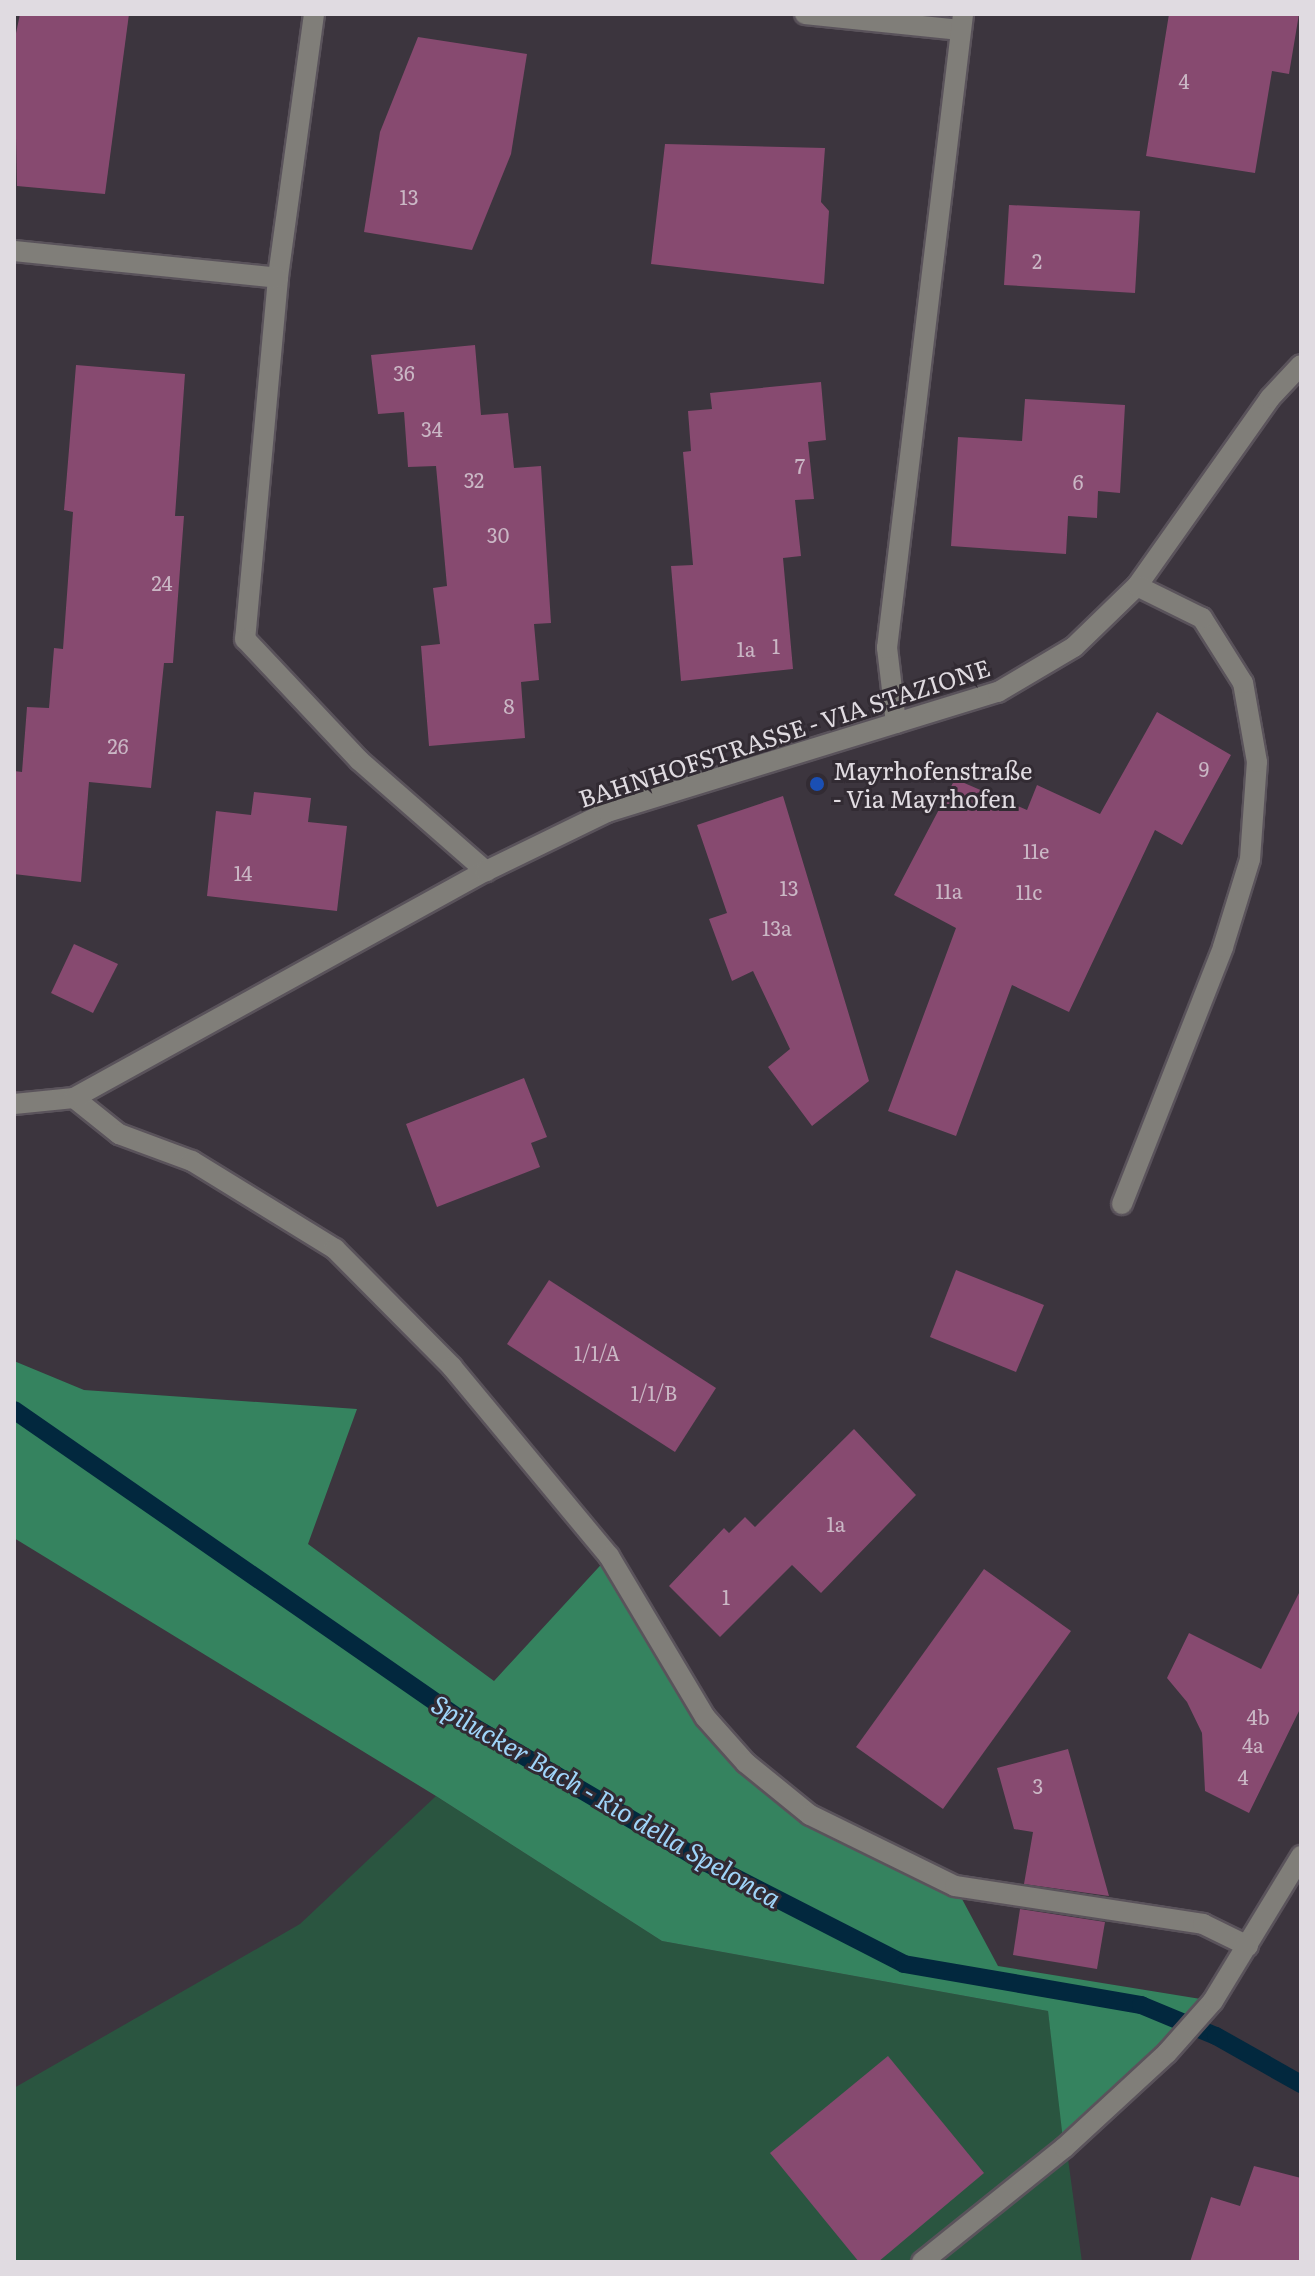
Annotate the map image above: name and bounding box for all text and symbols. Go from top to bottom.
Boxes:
house number: 4 [1178,68,1190,92]
house number: 13 [400,184,418,208]
house number: 2 [1032,248,1042,272]
house number: 36 [393,360,415,384]
house number: 34 [421,416,443,440]
house number: 7 [795,453,805,477]
house number: 32 [464,467,484,491]
house number: 6 [1073,469,1083,493]
house number: 30 [487,522,509,546]
house number: 24 [151,570,173,594]
house number: 1 [772,633,780,657]
house number: 1a [737,636,755,660]
street label: BAHNHOFSTRASSE - VIA STAZIONE [575,652,993,812]
house number: 8 [503,693,515,717]
house number: 26 [108,733,128,757]
place label: Mayrhofenstraße - Via Mayrhofen [833,756,1032,812]
house number: 9 [1199,756,1209,780]
marker: Mayrhofenstraße - Via Mayrhofen [808,775,826,793]
house number: 11e [1023,838,1049,862]
house number: 14 [234,860,252,884]
house number: 13 [780,875,798,899]
house number: 11a [935,878,963,902]
house number: 11c [1016,879,1042,903]
house number: 13a [762,915,792,939]
house number: 1/1/A [574,1340,620,1364]
house number: 1/1/B [631,1380,677,1404]
house number: 1a [827,1511,845,1535]
house number: 1 [722,1584,730,1608]
water label: Spilucker Bach - Rio della Spelonca [427,1687,787,1913]
house number: 4b [1246,1704,1270,1728]
house number: 4a [1242,1732,1264,1756]
house number: 4 [1237,1764,1249,1788]
house number: 3 [1033,1773,1043,1797]

